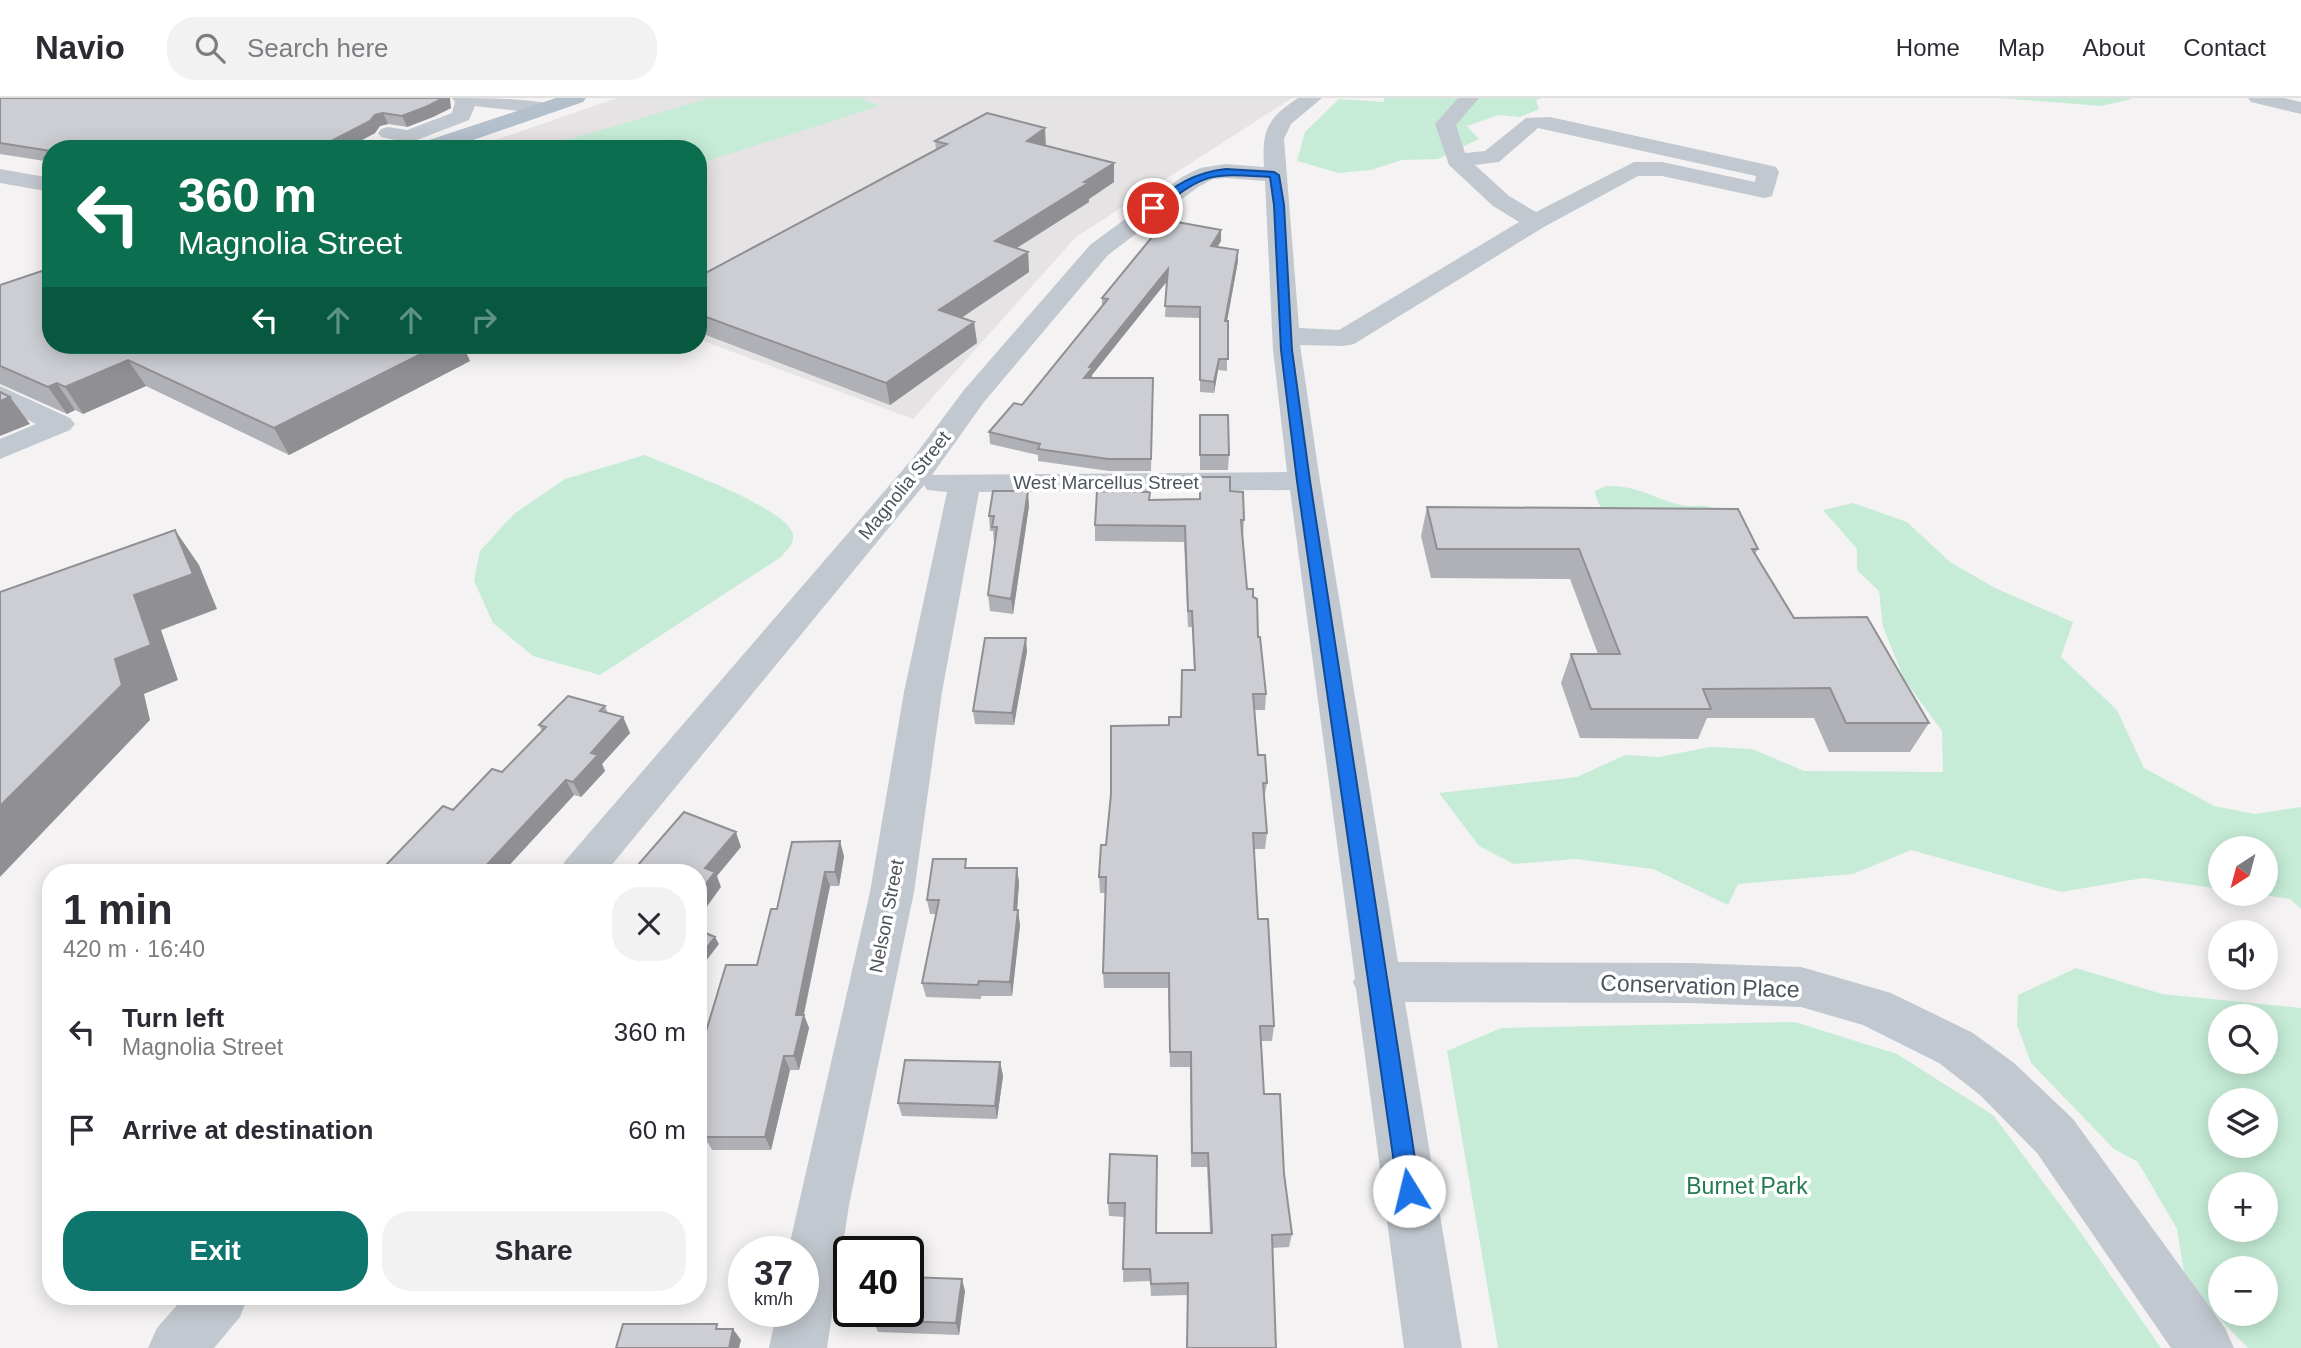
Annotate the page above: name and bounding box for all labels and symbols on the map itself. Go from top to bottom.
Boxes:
pin [1123,178,1183,238]
street label: Magnolia Street [854,426,955,544]
street label: West Marcellus Street [1013,472,1199,493]
north arrow [2208,836,2278,906]
street label: Nelson Street [865,857,908,975]
street label: Conservation Place [1600,970,1800,1002]
position arrow [1372,1154,1446,1228]
park label: Burnet Park [1686,1173,1808,1199]
speed limit sign: 40 [833,1236,924,1327]

